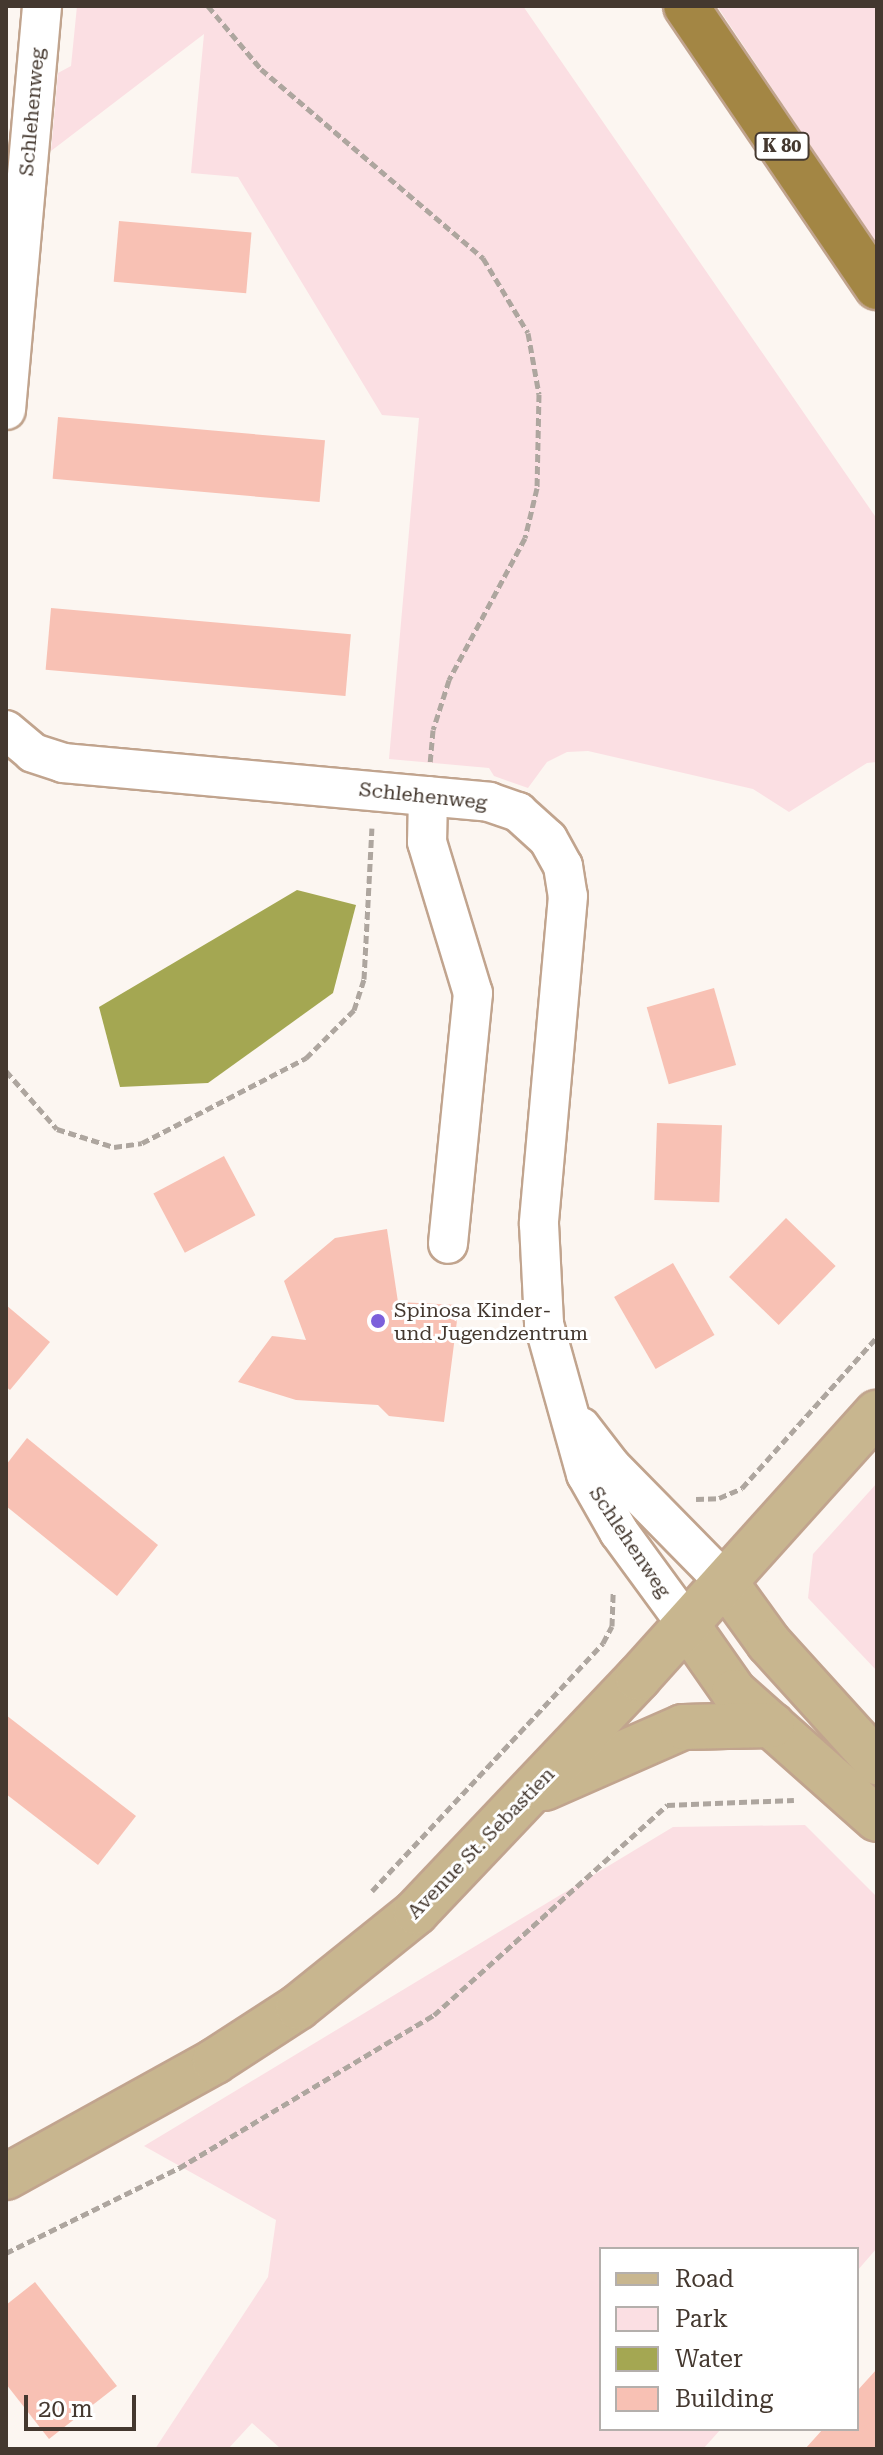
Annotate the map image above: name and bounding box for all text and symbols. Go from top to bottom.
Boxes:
street label: Schlehenweg [14,47,50,177]
road number: K 80 [754,132,810,160]
street label: Schlehenweg [358,777,488,815]
place label: Spinosa Kinder- und Jugendzentrum [394,1298,588,1345]
marker: Spinosa Kinder- und Jugendzentrum [369,1312,387,1330]
street label: Schlehenweg [584,1482,676,1602]
street label: Avenue St. Sebastien [402,1762,560,1924]
legend [599,2247,859,2431]
text: Road [675,2265,734,2293]
text: Park [675,2305,728,2333]
text: Water [675,2345,743,2373]
scale bar [28,2379,140,2429]
text: Building [675,2385,773,2413]
text: 20 m [38,2395,93,2423]

